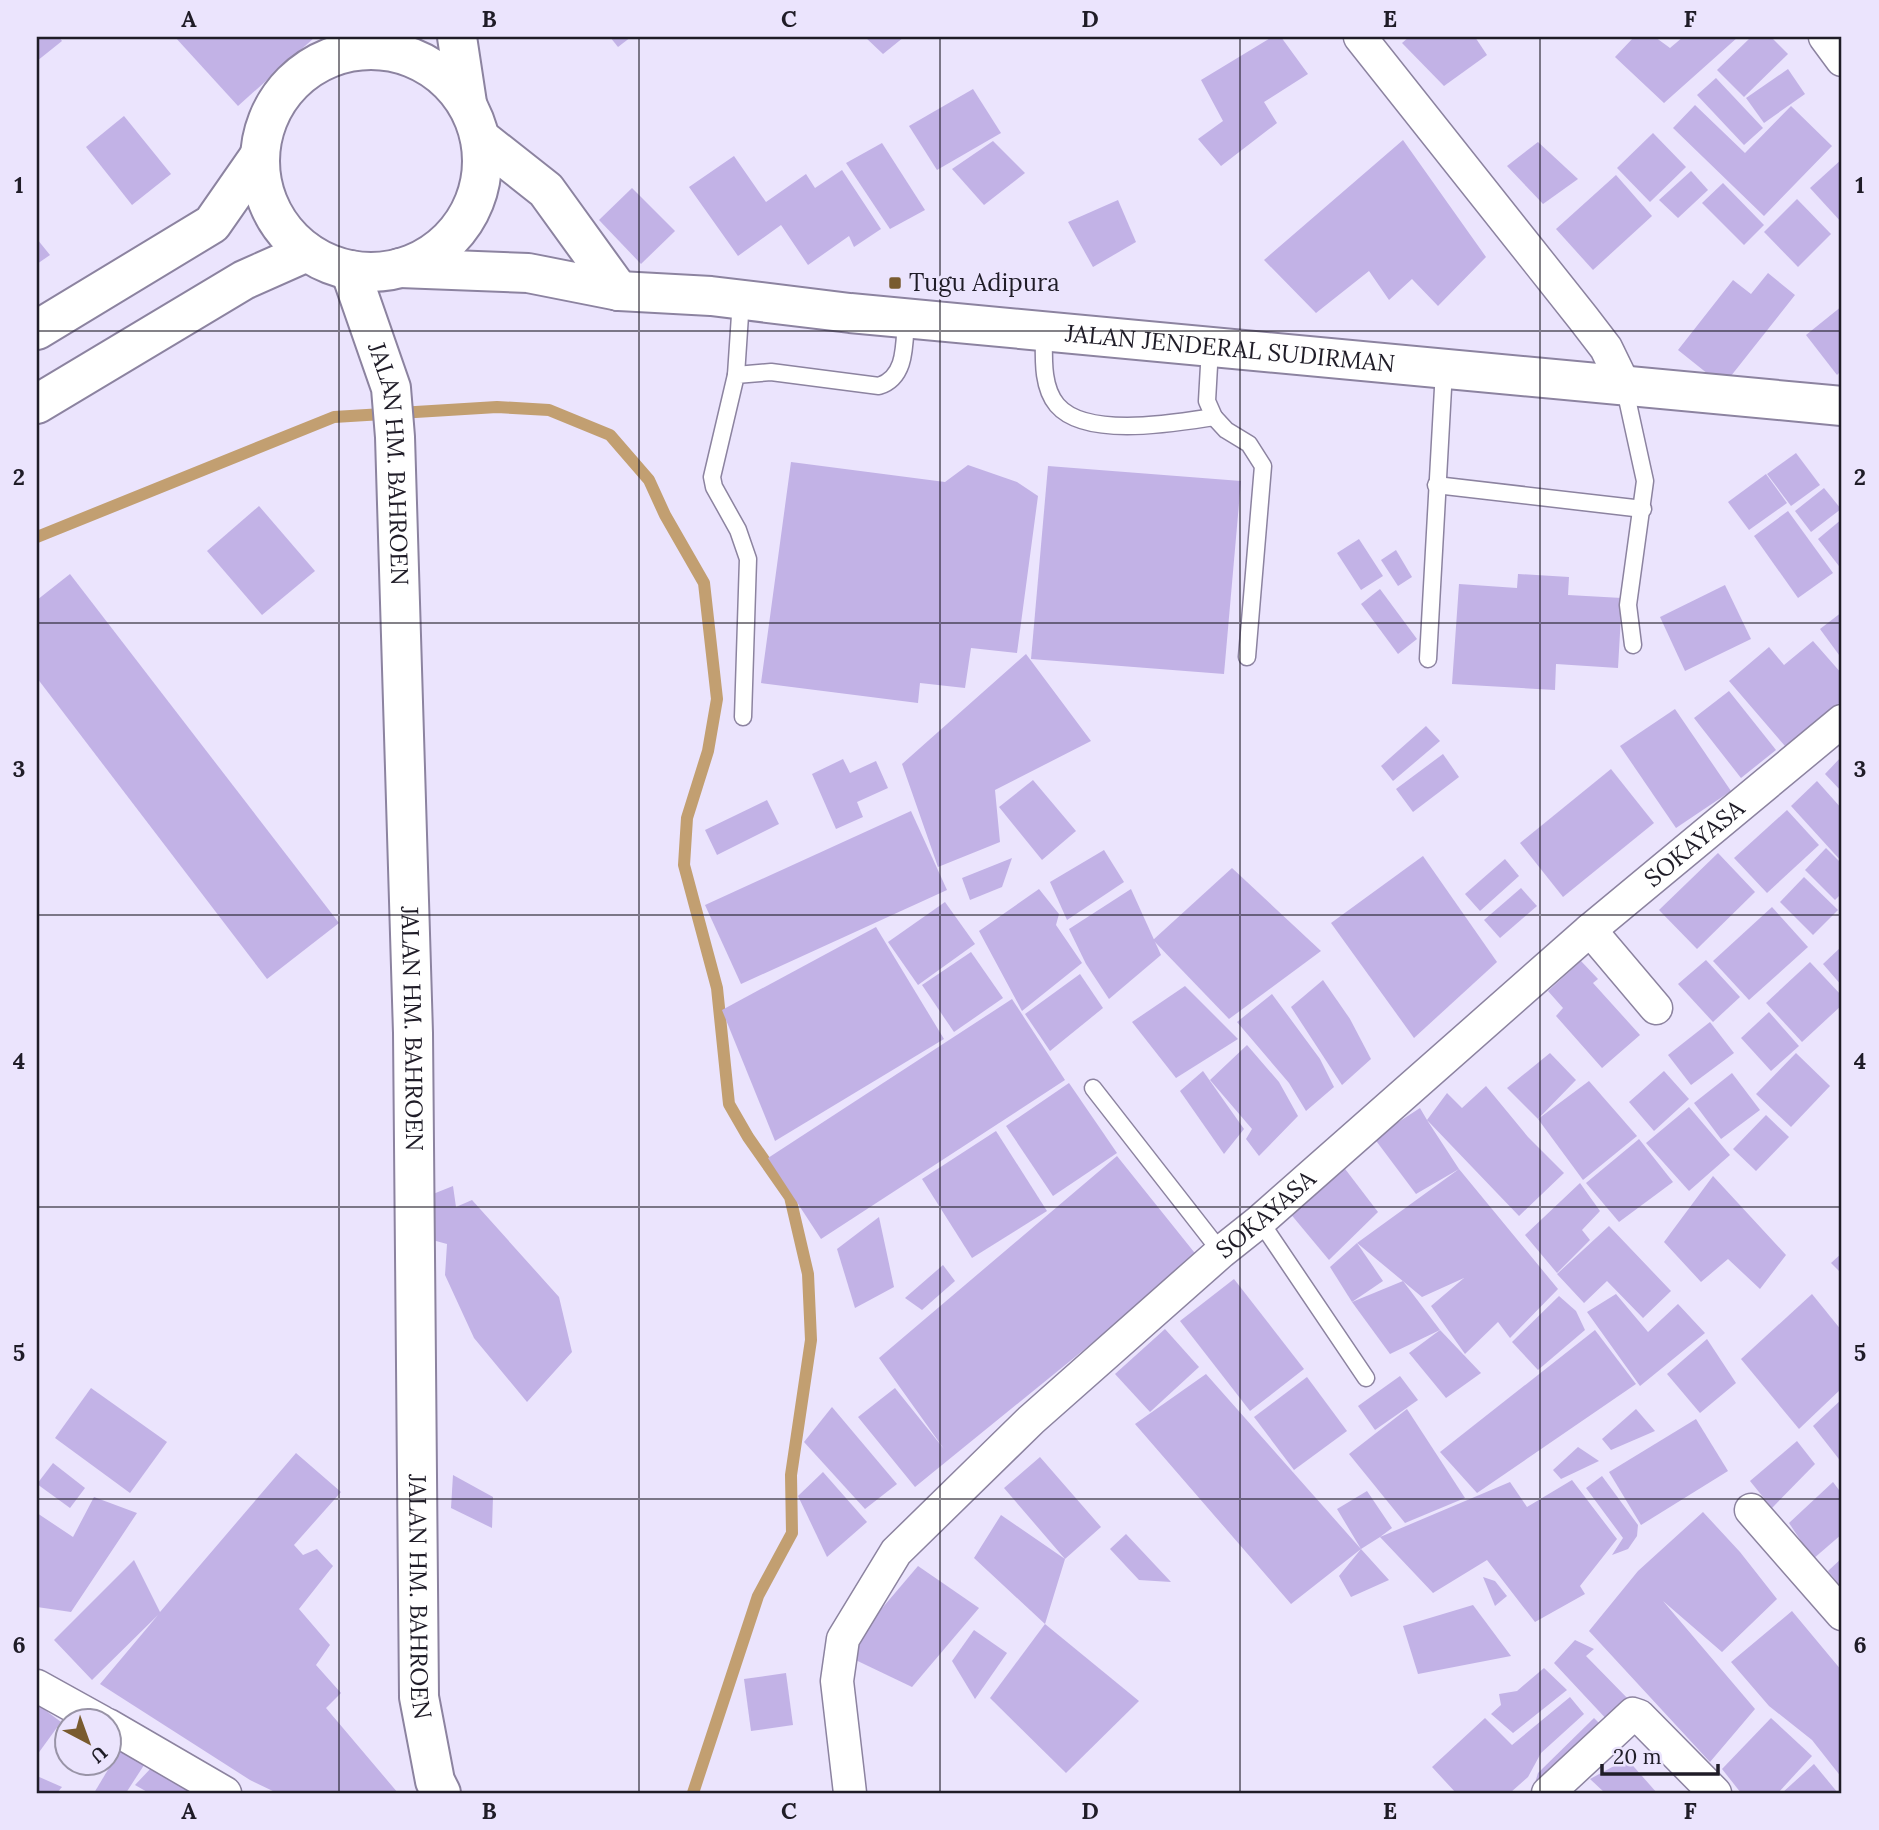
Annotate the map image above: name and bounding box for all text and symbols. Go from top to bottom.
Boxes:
text: A [181,4,197,33]
text: B [481,4,497,33]
text: C [781,4,797,33]
text: D [1081,4,1099,33]
text: E [1383,4,1397,33]
text: F [1683,4,1697,33]
text: 1 [14,170,24,199]
text: 1 [1855,170,1865,199]
place label: Tugu Adipura [909,267,1060,298]
marker: Tugu Adipura [887,275,903,291]
street label: JALAN JENDERAL SUDIRMAN [1063,317,1397,379]
street label: JALAN HM. BAHROEN [361,337,415,586]
text: 2 [13,462,25,491]
text: 2 [1854,462,1866,491]
text: 3 [13,754,25,783]
text: 3 [1854,754,1866,783]
street label: SOKAYASA [1638,792,1751,894]
street label: JALAN HM. BAHROEN [394,905,430,1151]
text: 4 [13,1046,25,1075]
text: 4 [1854,1046,1866,1075]
street label: SOKAYASA [1209,1163,1323,1265]
text: 5 [13,1338,25,1367]
text: 5 [1854,1338,1866,1367]
street label: JALAN HM. BAHROEN [402,1473,439,1722]
text: 6 [12,1630,26,1659]
text: 6 [1853,1630,1867,1659]
north arrow [52,1708,122,1778]
scale bar [1602,1732,1718,1776]
text: U [86,1741,112,1769]
text: 20 m [1613,1743,1662,1770]
text: A [181,1796,197,1825]
text: B [481,1796,497,1825]
text: C [781,1796,797,1825]
text: D [1081,1796,1099,1825]
text: E [1383,1796,1397,1825]
text: F [1683,1796,1697,1825]

